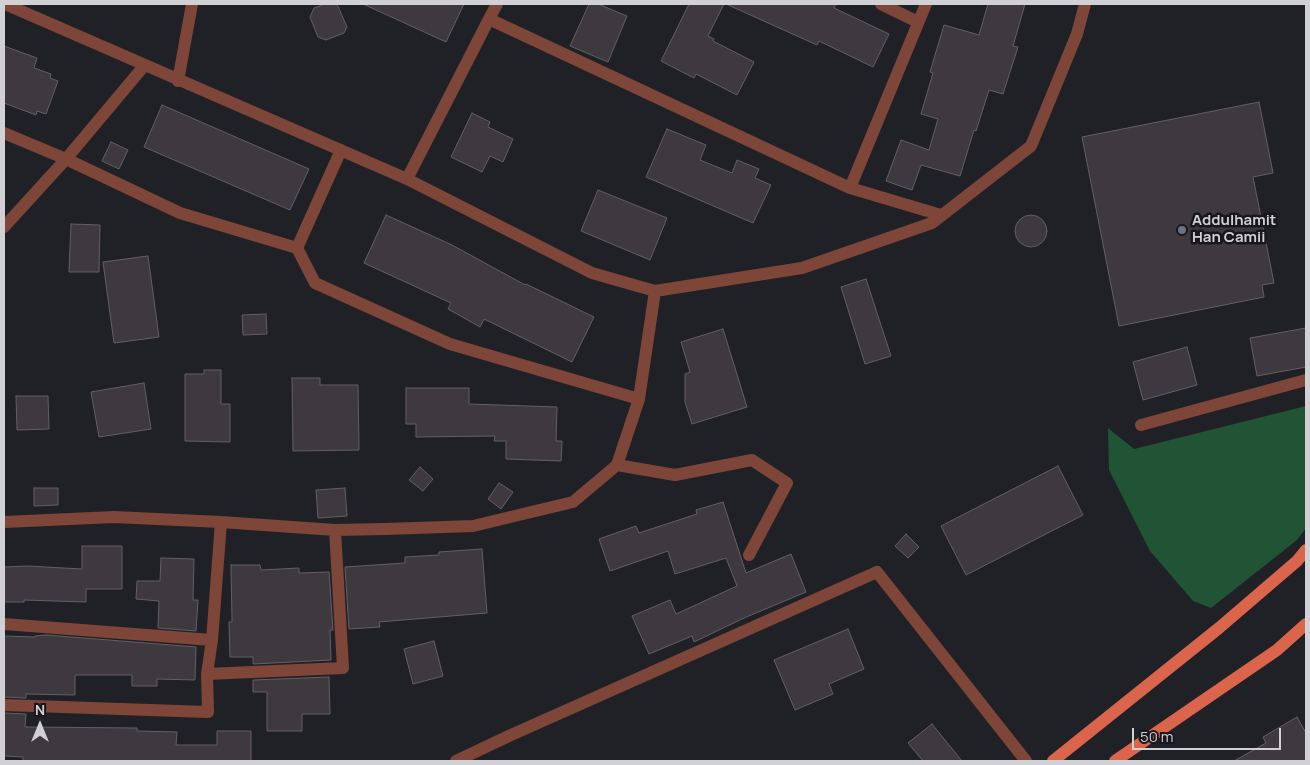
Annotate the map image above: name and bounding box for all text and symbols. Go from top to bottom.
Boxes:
place label: Addulhamit Han Camii [1192,212,1276,247]
marker: Addulhamit Han Camii [1176,224,1188,236]
north arrow [15,700,65,750]
text: N [35,700,45,719]
scale bar [1135,718,1284,750]
text: 50 m [1140,726,1174,747]

